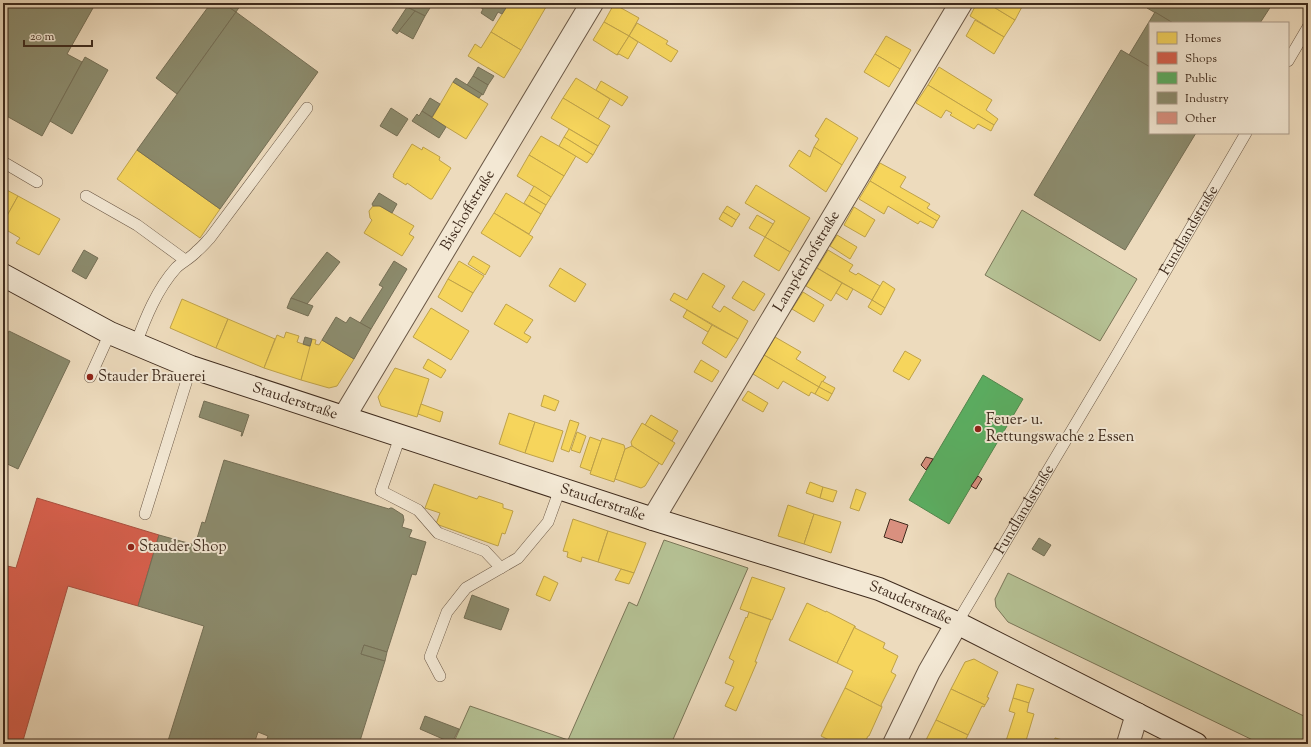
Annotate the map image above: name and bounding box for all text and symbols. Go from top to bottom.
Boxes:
scale bar [24,22,92,48]
legend [1149,22,1289,134]
text: 20 m [30,28,55,46]
text: Homes [1185,30,1221,48]
text: Shops [1185,50,1217,68]
text: Public [1185,70,1218,88]
text: Industry [1185,90,1229,108]
text: Other [1185,110,1217,128]
street label: Bischoffstraße [435,166,500,255]
street label: Fundlandstraße [1155,182,1224,279]
street label: Lampferhofstraße [768,207,845,316]
place label: Stauder Brauerei [98,367,206,388]
marker: Stauder Brauerei [85,372,95,382]
street label: Stauderstraße [249,377,340,425]
place label: Feuer- u. Rettungswache 2 Essen [986,410,1135,448]
marker: Feuer- u. Rettungswache 2 Essen [973,424,983,434]
street label: Fundlandstraße [990,461,1059,558]
street label: Stauderstraße [557,479,648,526]
place label: Stauder Shop [139,537,227,558]
marker: Stauder Shop [126,542,136,552]
street label: Stauderstraße [866,576,956,630]

